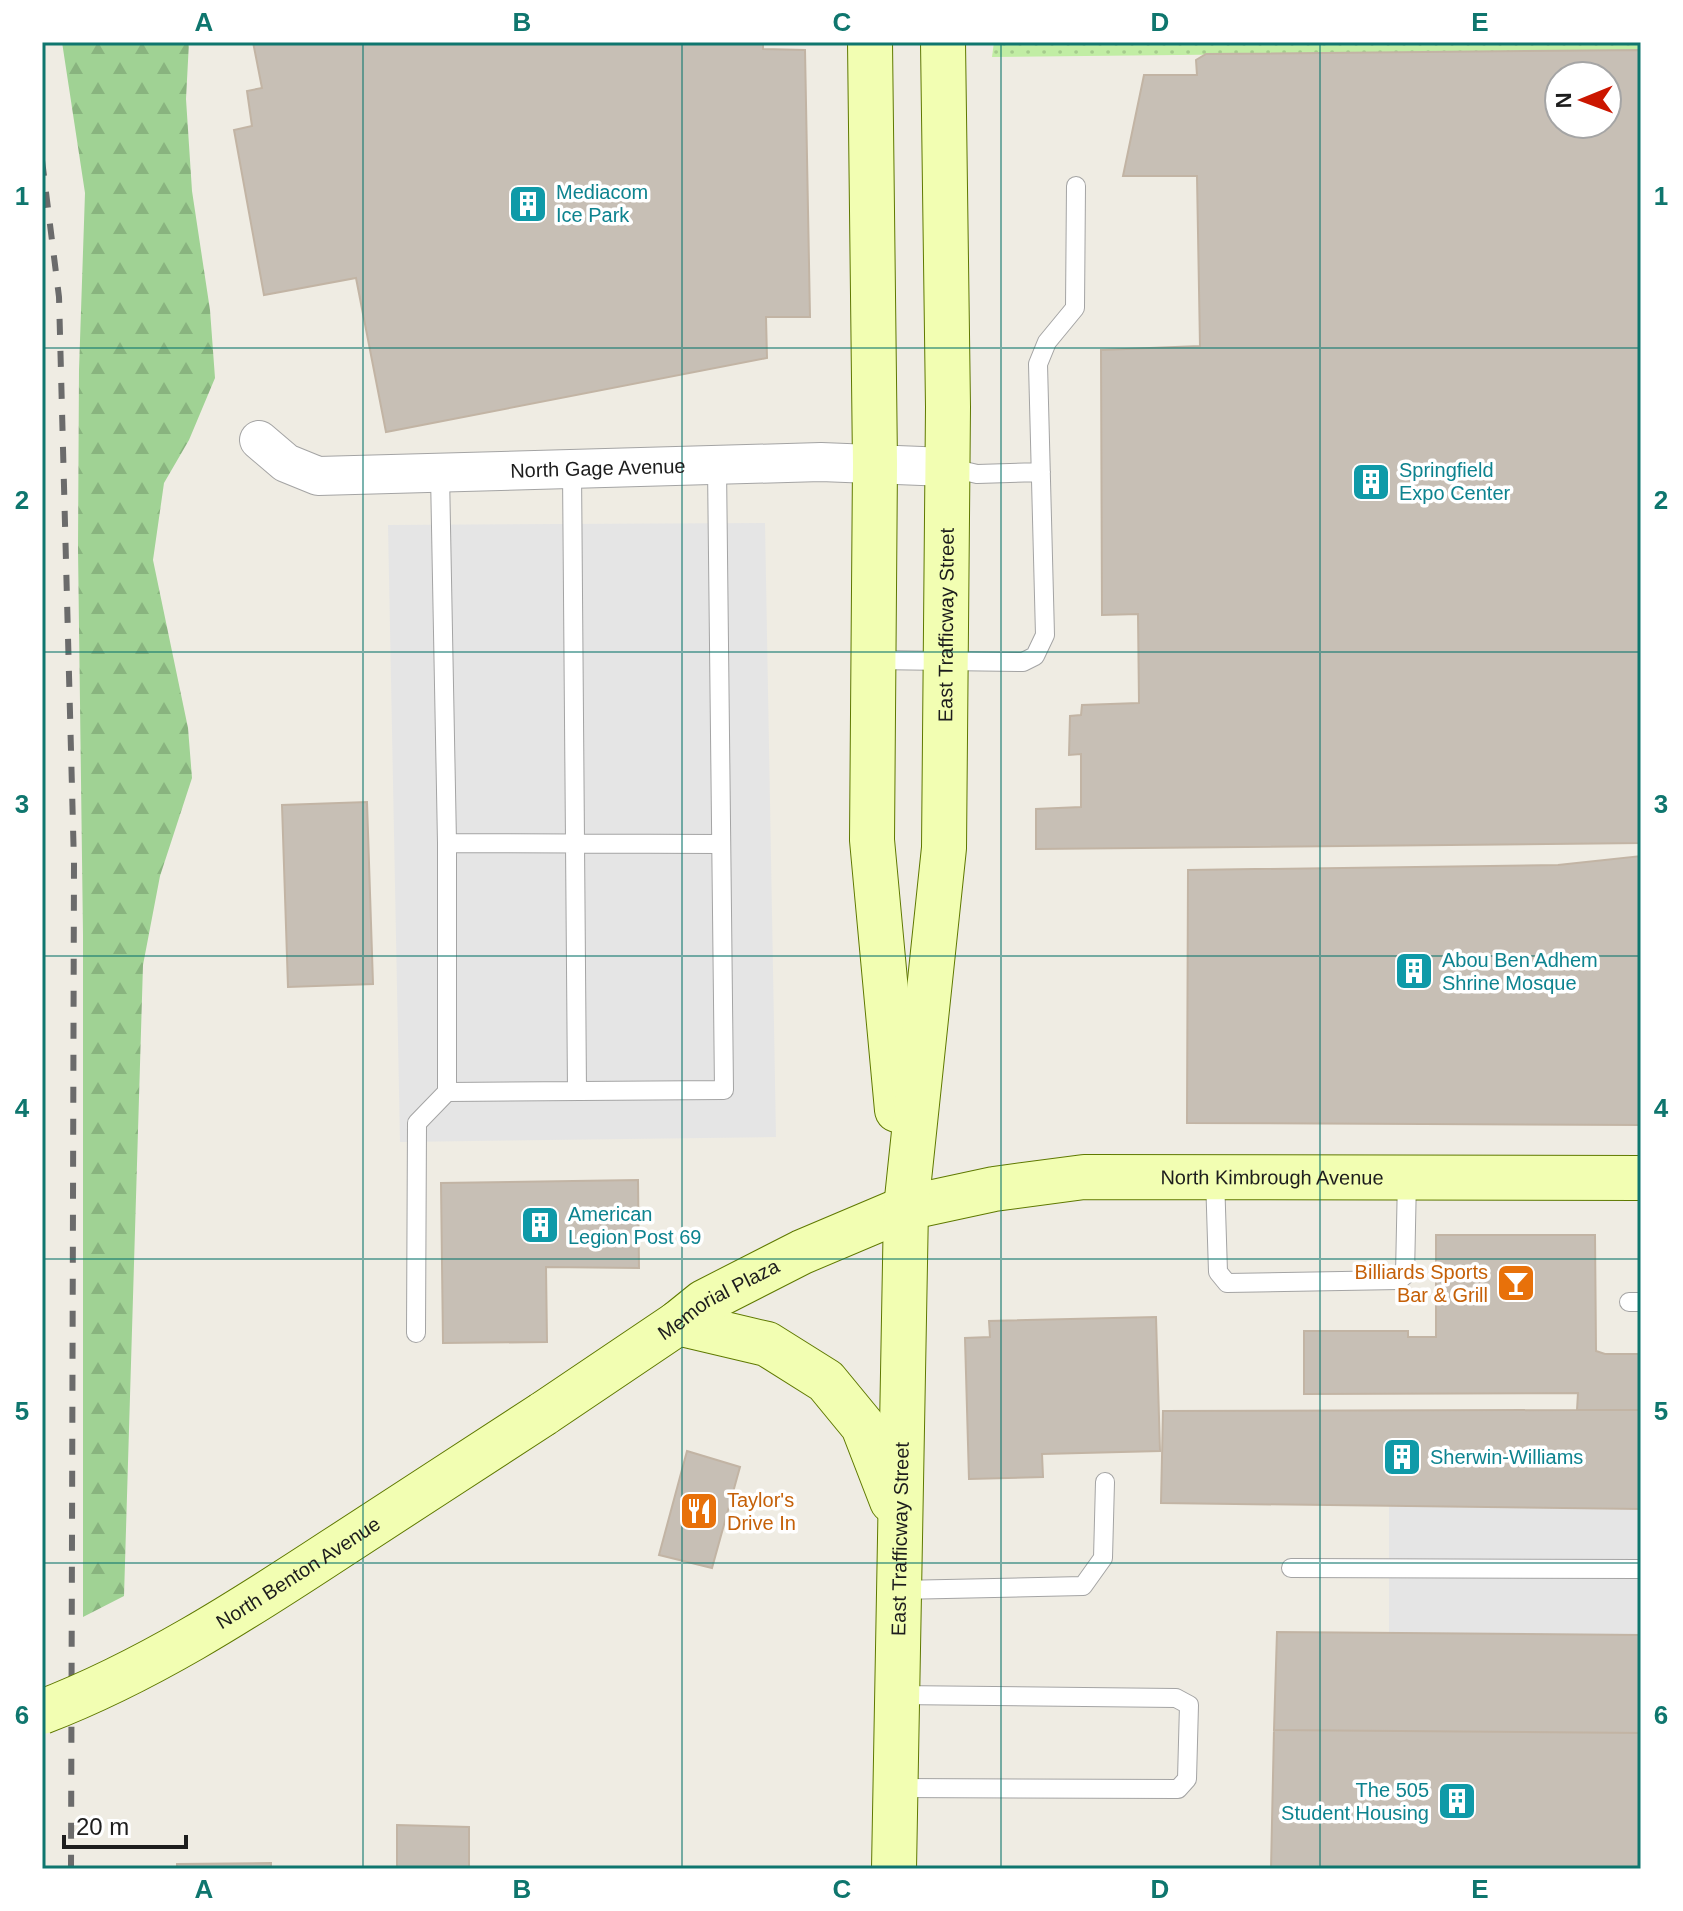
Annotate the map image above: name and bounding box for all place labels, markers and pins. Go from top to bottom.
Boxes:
place label: Mediacom Ice Park [556,181,648,226]
building icon: Mediacom Ice Park [507,183,549,225]
place label: Springfield Expo Center [1399,459,1511,504]
building icon: Springfield Expo Center [1350,461,1392,503]
place label: Abou Ben Adhem Shrine Mosque [1442,949,1598,994]
building icon: Abou Ben Adhem Shrine Mosque [1393,950,1435,992]
place label: American Legion Post 69 [568,1203,701,1248]
building icon: American Legion Post 69 [519,1204,561,1246]
place label: Billiards Sports Bar & Grill [1355,1261,1488,1306]
bar icon: Billiards Sports Bar & Grill [1495,1262,1537,1304]
building icon: Sherwin-Williams [1381,1436,1423,1478]
place label: Sherwin-Williams [1430,1446,1583,1468]
place label: Taylor's Drive In [727,1489,796,1534]
restaurant icon: Taylor's Drive In [678,1490,720,1532]
place label: The 505 Student Housing [1281,1779,1429,1824]
building icon: The 505 Student Housing [1436,1780,1478,1822]

